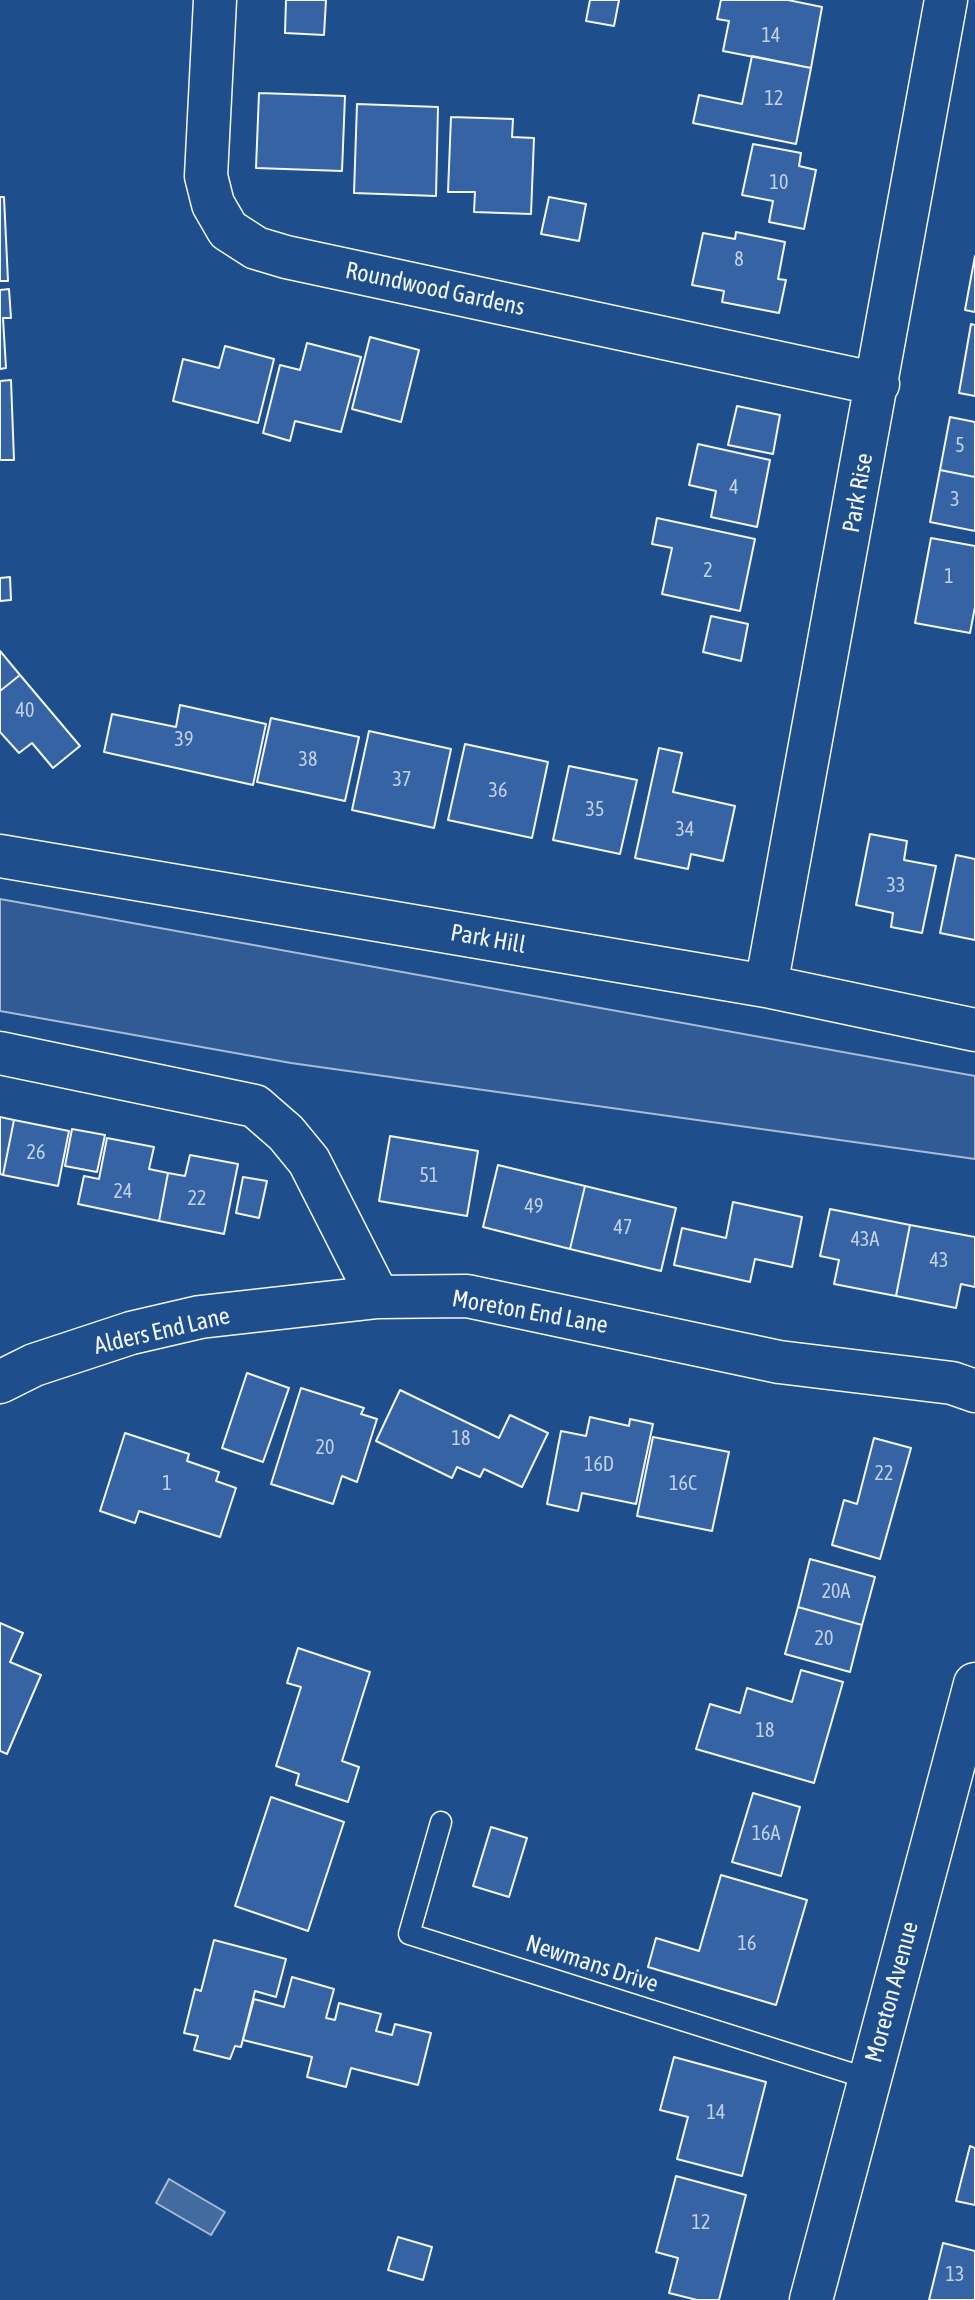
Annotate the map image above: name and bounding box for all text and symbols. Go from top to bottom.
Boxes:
house number: 14 [762,24,780,48]
house number: 12 [765,87,783,111]
house number: 10 [770,171,788,195]
house number: 8 [734,248,744,272]
street label: Roundwood Gardens [343,256,527,322]
house number: 5 [955,434,965,458]
street label: Park Rise [837,451,879,535]
house number: 4 [729,476,739,500]
house number: 3 [950,488,960,512]
house number: 2 [703,559,713,583]
house number: 1 [944,565,954,589]
house number: 40 [16,699,34,723]
house number: 39 [175,728,193,752]
house number: 38 [299,748,317,772]
house number: 37 [393,768,411,792]
house number: 36 [489,779,507,803]
house number: 35 [586,798,604,822]
house number: 34 [676,818,694,842]
house number: 33 [887,874,905,898]
street label: Park Hill [448,918,528,960]
house number: 26 [27,1141,45,1165]
house number: 51 [420,1164,438,1188]
house number: 24 [114,1180,132,1204]
house number: 22 [188,1187,206,1211]
house number: 49 [525,1195,543,1219]
house number: 47 [614,1216,632,1240]
house number: 43A [851,1228,879,1252]
house number: 43 [930,1249,948,1273]
street label: Moreton End Lane [450,1284,610,1340]
street label: Alders End Lane [91,1301,233,1361]
house number: 18 [452,1427,470,1451]
house number: 20 [316,1436,334,1460]
house number: 16D [584,1453,614,1477]
house number: 22 [875,1462,893,1486]
house number: 1 [162,1472,172,1496]
house number: 16C [669,1472,697,1496]
house number: 20A [822,1580,850,1604]
house number: 20 [815,1627,833,1651]
house number: 18 [756,1719,774,1743]
house number: 16A [752,1822,780,1846]
street label: Moreton Avenue [859,1918,925,2066]
street label: Newmans Drive [522,1929,662,1999]
house number: 16 [738,1932,756,1956]
house number: 14 [707,2101,725,2125]
house number: 12 [692,2211,710,2235]
house number: 13 [946,2263,964,2287]

